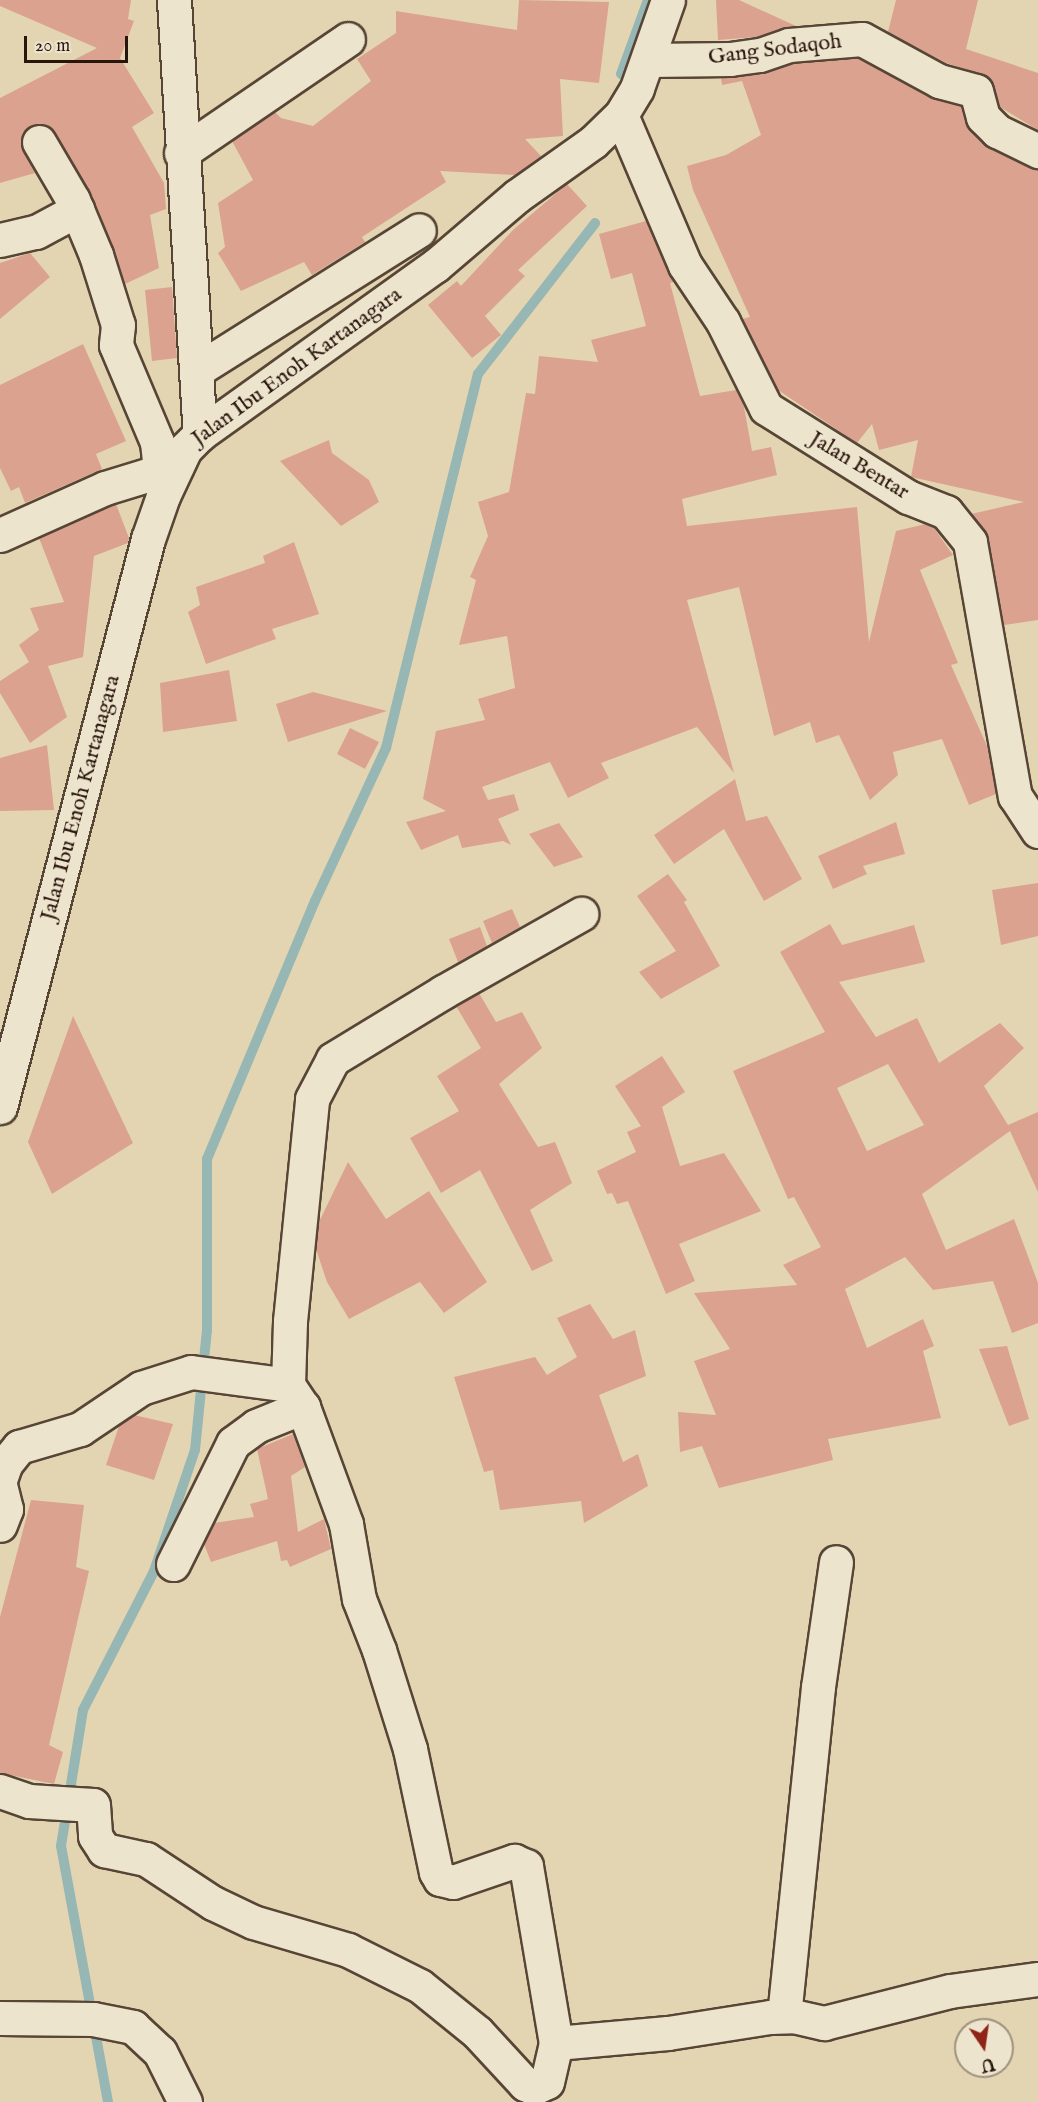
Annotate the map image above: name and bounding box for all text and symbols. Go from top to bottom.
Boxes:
scale bar [27,24,130,62]
street label: Gang Sodaqoh [707,29,843,71]
text: 20 m [35,35,70,58]
street label: Jalan Ibu Enoh Kartanagara [187,282,407,452]
street label: Jalan Bentar [804,426,914,506]
street label: Jalan Ibu Enoh Kartanagara [35,672,127,924]
north arrow [954,2018,1014,2078]
text: U [979,2052,996,2075]

